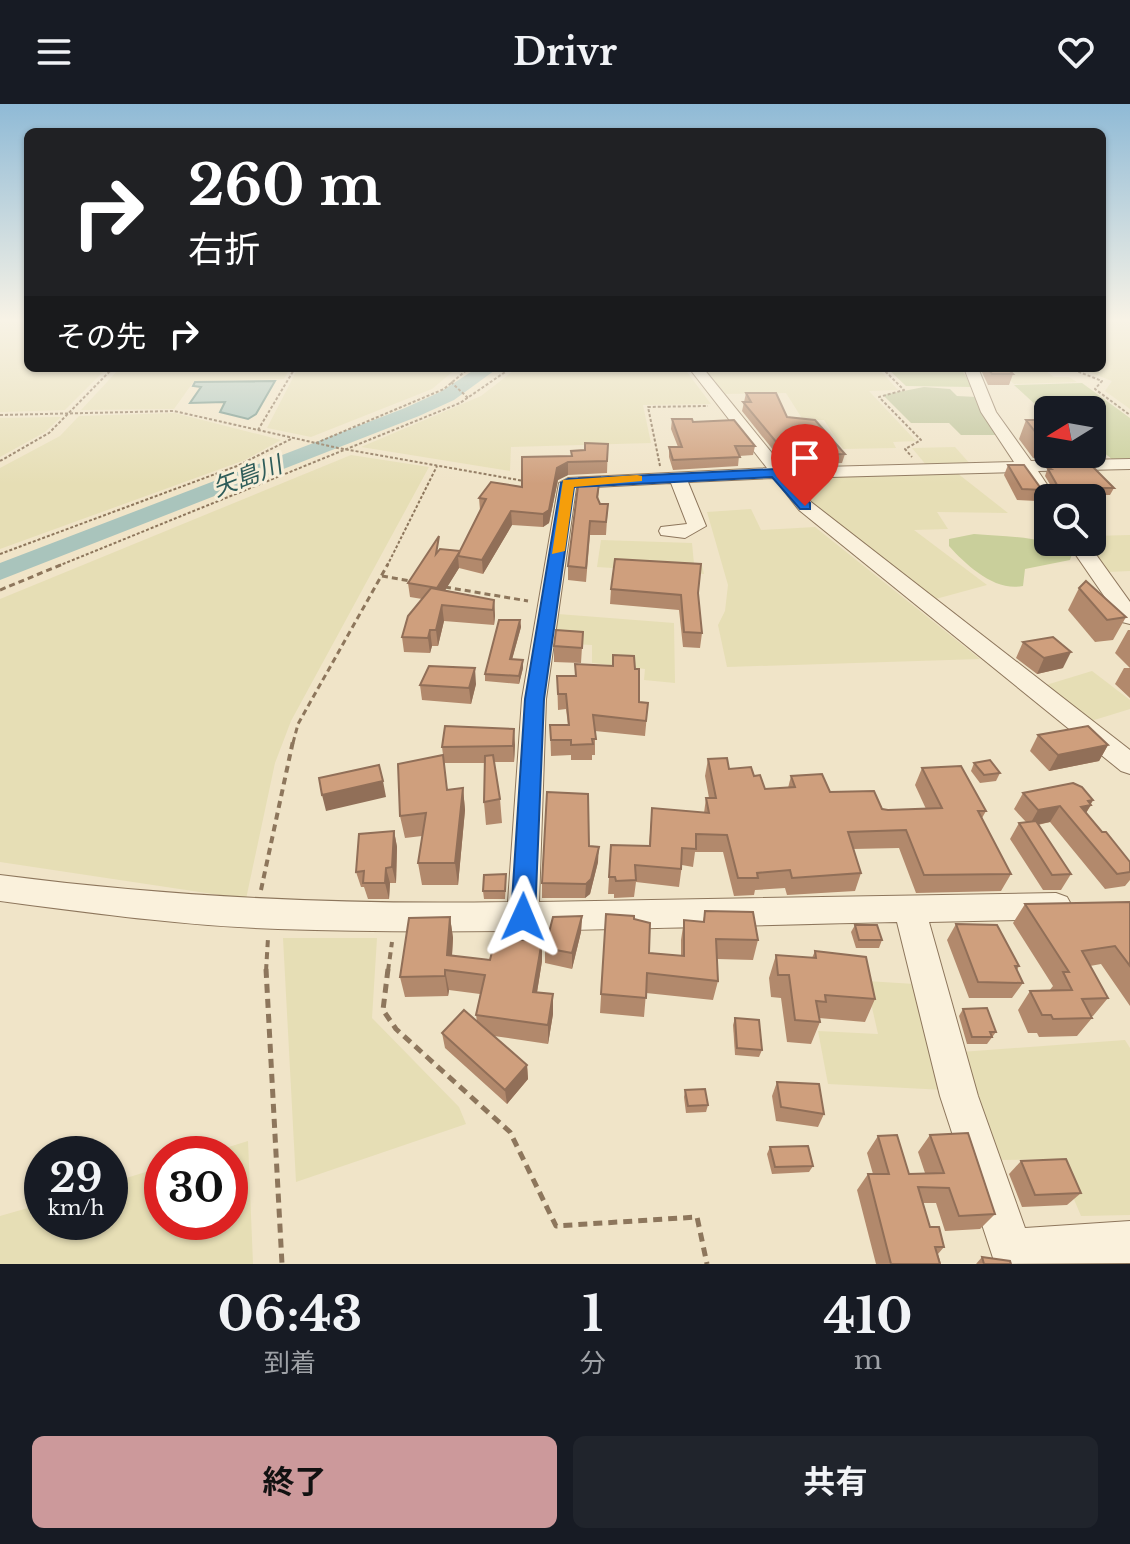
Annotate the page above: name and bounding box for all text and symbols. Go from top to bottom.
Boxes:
icon: menu [32,30,76,74]
text: Drivr [513,30,617,75]
icon: heart [1054,30,1098,74]
text: 260 m [188,151,381,220]
icon: right [56,160,160,264]
text: 右折 [188,227,260,272]
icon: right [162,312,206,356]
text: その先 [56,318,146,355]
north arrow [1034,396,1106,468]
map controls [1034,396,1106,556]
pin [771,424,839,506]
icon: arrive [783,436,827,480]
water label: 矢島川 [208,448,289,502]
button: search [1034,484,1106,556]
position arrow [481,875,565,959]
speed limit sign: 30 [144,1136,248,1240]
text: 29 [50,1153,103,1203]
text: km/h [48,1196,104,1220]
text: 06:43 [218,1284,362,1344]
text: 1 [582,1284,603,1344]
text: 410 [823,1286,912,1346]
text: m [854,1344,882,1376]
text: 到着 [264,1347,316,1379]
text: 分 [580,1347,606,1379]
button: 終了 [32,1436,557,1528]
button: 共有 [573,1436,1098,1528]

